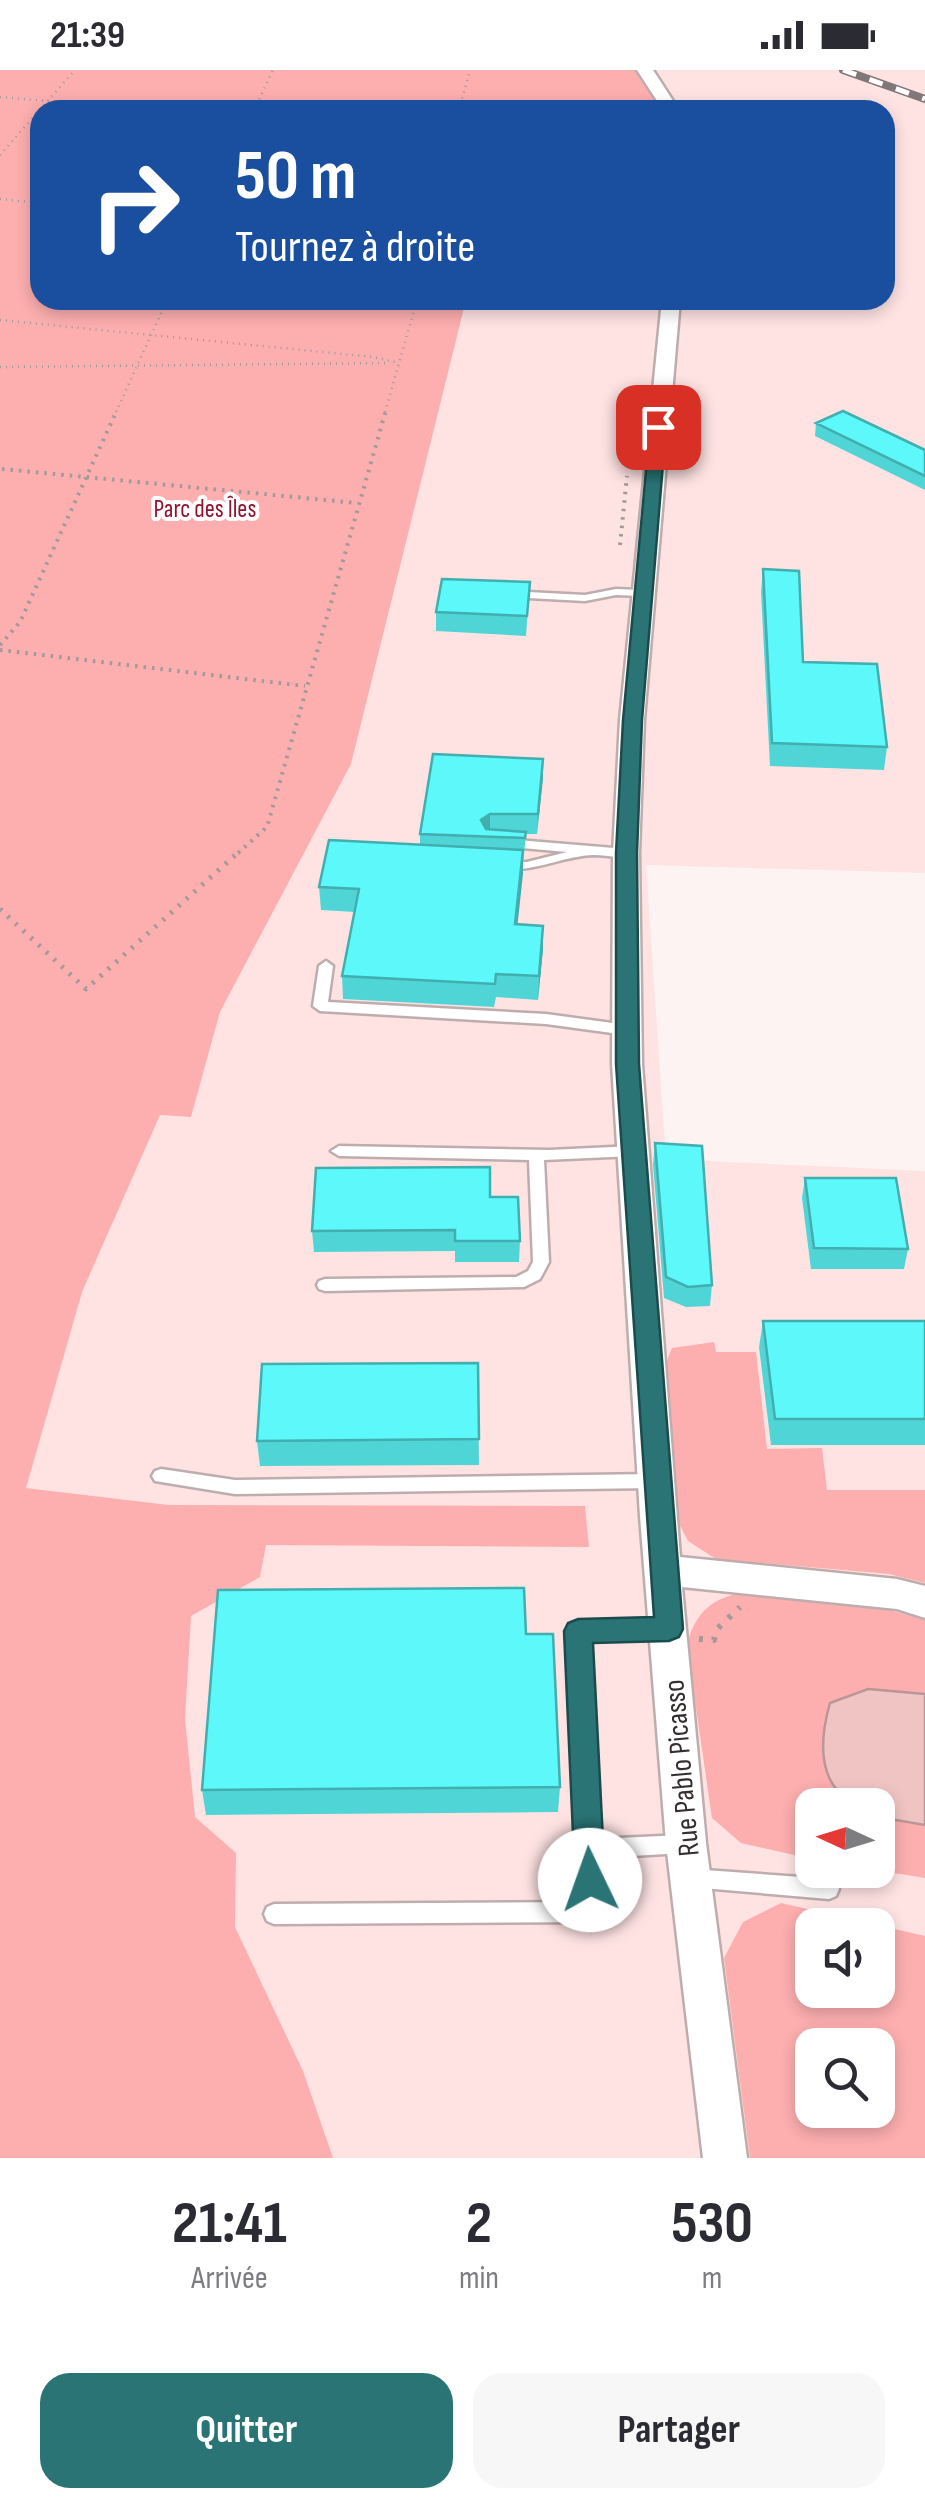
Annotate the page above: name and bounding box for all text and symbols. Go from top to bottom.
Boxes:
text: 21:39 [50,13,125,58]
text: 50 m [235,135,356,219]
icon: right [70,140,200,270]
text: Tournez à droite [235,220,475,275]
pin [616,385,701,470]
icon: arrive [631,400,686,455]
park label: Parc des Îles [154,494,256,525]
street label: Rue Pablo Picasso [656,1678,708,1858]
north arrow [795,1788,895,1888]
map controls [795,1788,895,2128]
position arrow [538,1828,642,1932]
button: sound [795,1908,895,2008]
button: search [795,2028,895,2128]
text: 21:41 [172,2188,287,2260]
text: 2 [466,2188,492,2260]
text: 530 [671,2188,753,2260]
text: Arrivée [191,2259,268,2298]
text: min [459,2259,499,2298]
text: m [702,2259,722,2298]
button: Quitter [40,2373,453,2488]
button: Partager [473,2373,885,2488]

